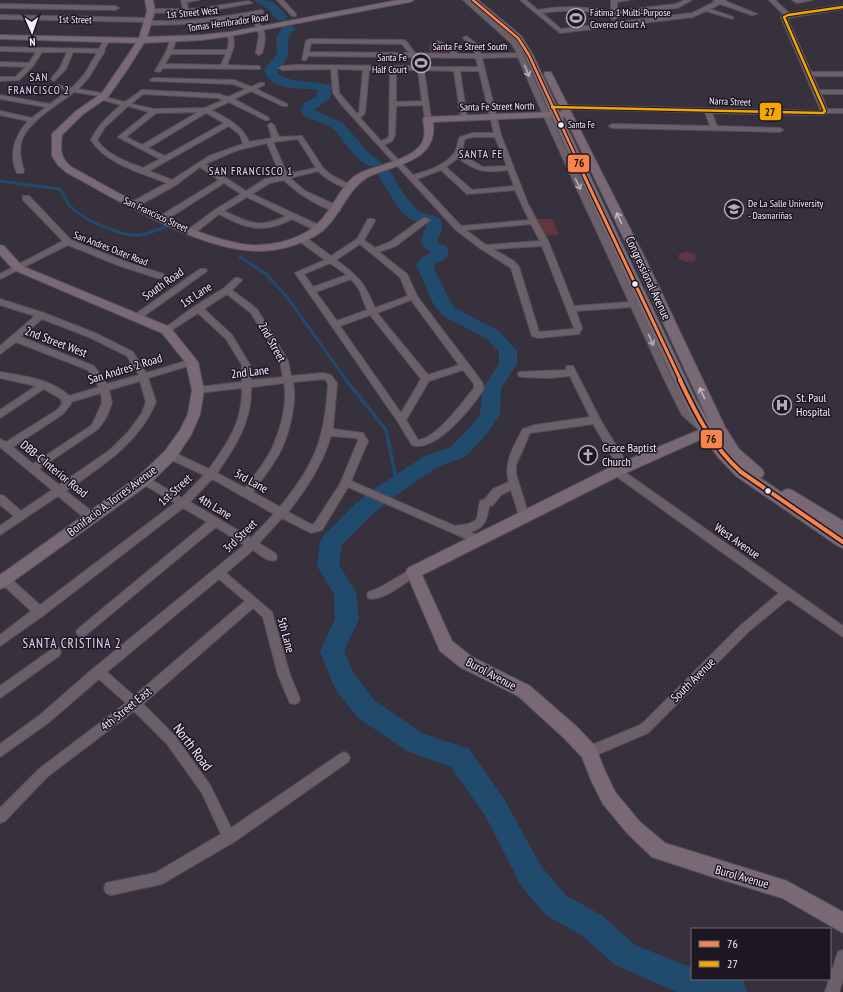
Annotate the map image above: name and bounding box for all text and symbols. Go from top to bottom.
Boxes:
street label: 1st Street West [166,4,219,21]
place label: Fatima 1 Multi-Purpose Covered Court A [590,6,671,31]
sports icon: Fatima 1 Multi-Purpose Covered Court A [565,7,587,29]
street label: Tomas Hembrador Road [187,10,269,35]
north arrow [12,12,52,52]
street label: 1st Street [58,13,92,26]
text: N [29,35,36,49]
street label: Santa Fe Street South [433,40,507,53]
place label: Santa Fe Half Court [372,51,407,76]
sports icon: Santa Fe Half Court [410,52,432,74]
one-way arrow [523,64,531,76]
district label: SAN FRANCISCO 2 [8,70,70,97]
street label: Narra Street [709,94,751,109]
street label: Santa Fe Street North [460,99,534,114]
line badge: 27 [759,102,782,121]
text: 27 [765,105,775,119]
place label: Santa Fe [568,119,595,130]
marker: Santa Fe [556,120,566,130]
district label: SANTA FE [459,147,503,161]
line badge: 76 [567,154,590,173]
text: 76 [574,156,584,170]
district label: SAN FRANCISCO 1 [209,164,293,178]
one-way arrow [575,178,582,190]
street label: San Francisco Street [121,194,190,235]
place label: De La Salle University - Dasmariñas [748,197,824,222]
school or university icon: De La Salle University - Dasmariñas [723,198,745,220]
one-way arrow [615,212,622,224]
street label: San Andres Outer Road [72,228,150,269]
street label: Congressional Avenue [623,234,674,322]
street label: South Road [139,264,186,303]
street label: 1st Lane [177,279,215,310]
unlabelled marker [630,279,640,289]
street label: 2nd Street [255,319,290,365]
street label: 2nd Street West [23,323,90,361]
one-way arrow [648,334,655,346]
street label: San Andres 2 Road [86,350,164,387]
street label: 2nd Lane [230,362,270,381]
one-way arrow [698,388,705,400]
place label: St. Paul Hospital [796,390,831,419]
hospital icon: St. Paul Hospital [771,394,793,416]
line badge: 76 [700,429,723,449]
text: 76 [706,432,716,446]
street label: DBB-C Interior Road [18,437,91,500]
place label: Grace Baptist Church [602,440,657,469]
church icon: Grace Baptist Church [577,444,599,466]
street label: Bonifacio A. Torres Avenue [64,462,159,539]
street label: 3rd Lane [232,465,271,496]
street label: 1st Street [155,470,195,509]
unlabelled marker [763,486,773,496]
street label: 4th Lane [196,491,235,522]
street label: 3rd Street [220,515,260,555]
street label: West Avenue [711,519,763,562]
street label: 5th Lane [275,615,298,654]
district label: SANTA CRISTINA 2 [22,635,122,652]
street label: Burol Avenue [464,654,519,693]
street label: South Avenue [667,654,718,705]
street label: 4th Street East [97,683,155,734]
street label: North Road [169,720,217,774]
street label: Burol Avenue [714,862,771,891]
legend [691,928,831,980]
text: 76 [727,936,738,951]
text: 27 [727,956,738,971]

